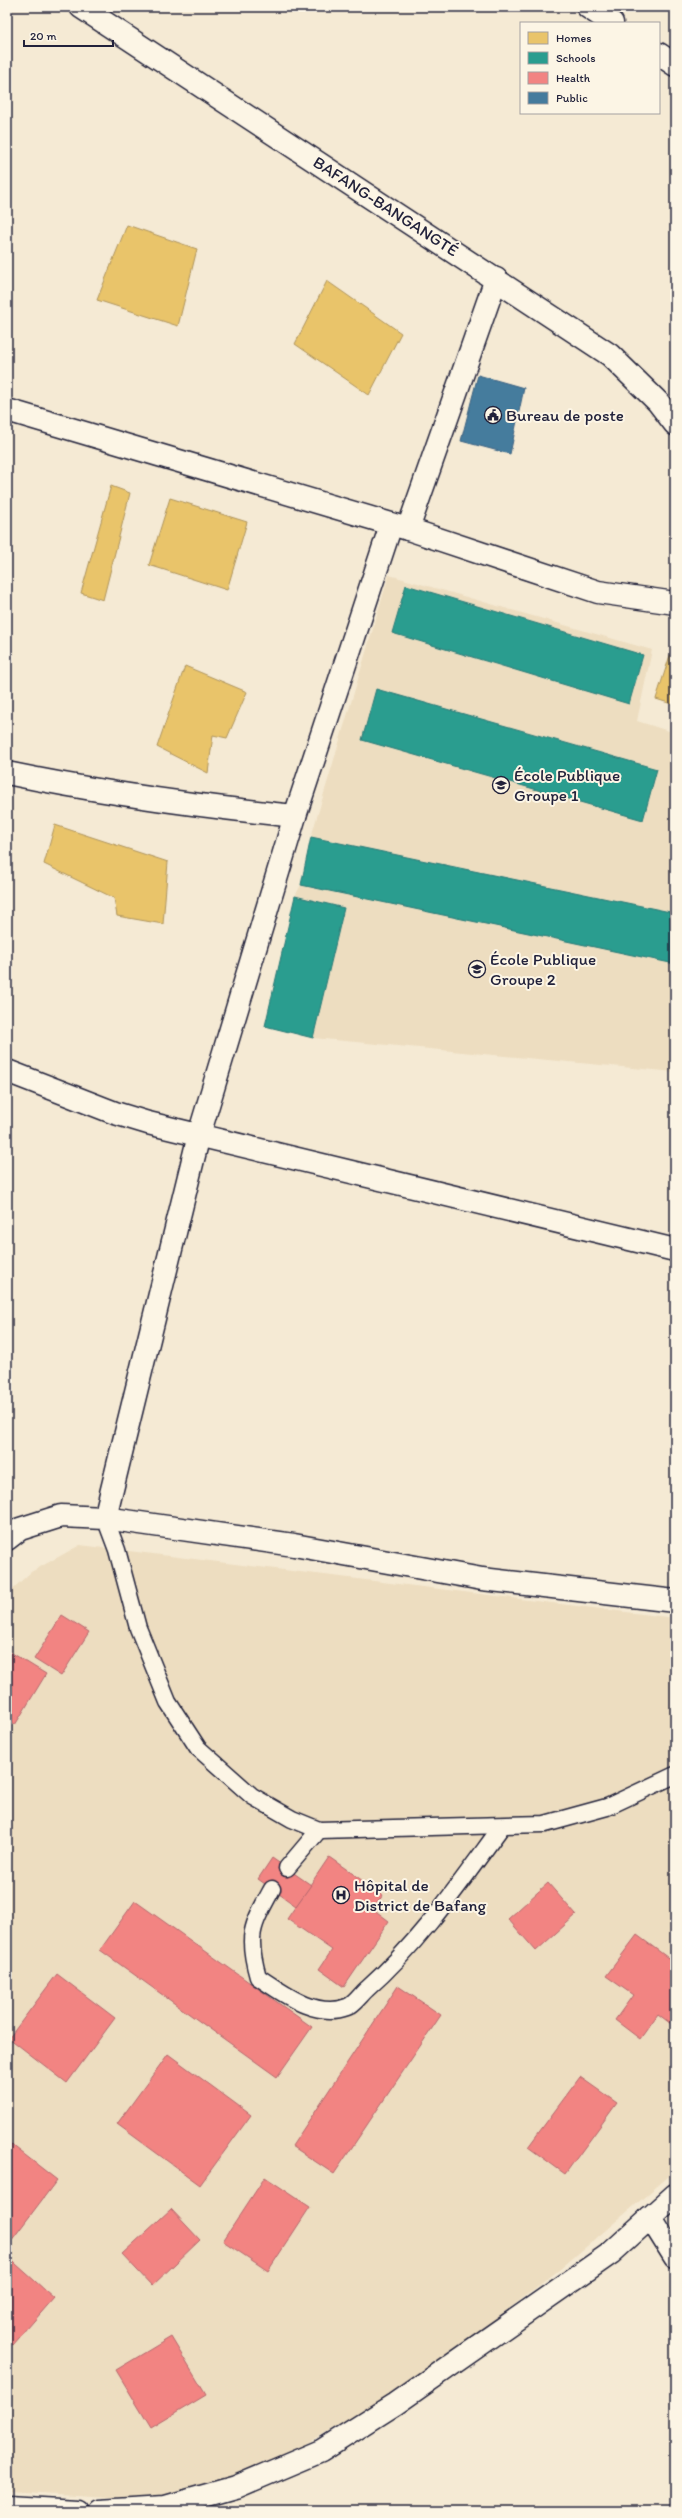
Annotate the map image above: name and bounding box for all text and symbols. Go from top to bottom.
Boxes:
scale bar [24,22,113,48]
legend [520,22,660,114]
text: 20 m [30,29,57,43]
text: Homes [556,31,592,45]
text: Schools [556,51,595,65]
text: Health [556,71,591,85]
text: Public [556,91,588,105]
street label: BAFANG-BANGANGTÉ [310,152,462,260]
public building icon: Bureau de poste [483,405,503,425]
place label: Bureau de poste [506,405,624,425]
place label: École Publique Groupe 1 [514,765,620,805]
school or university icon: École Publique Groupe 1 [491,775,511,795]
place label: École Publique Groupe 2 [490,949,596,989]
school or university icon: École Publique Groupe 2 [467,959,487,979]
place label: Hôpital de District de Bafang [354,1875,487,1915]
hospital icon: Hôpital de District de Bafang [331,1885,351,1905]

